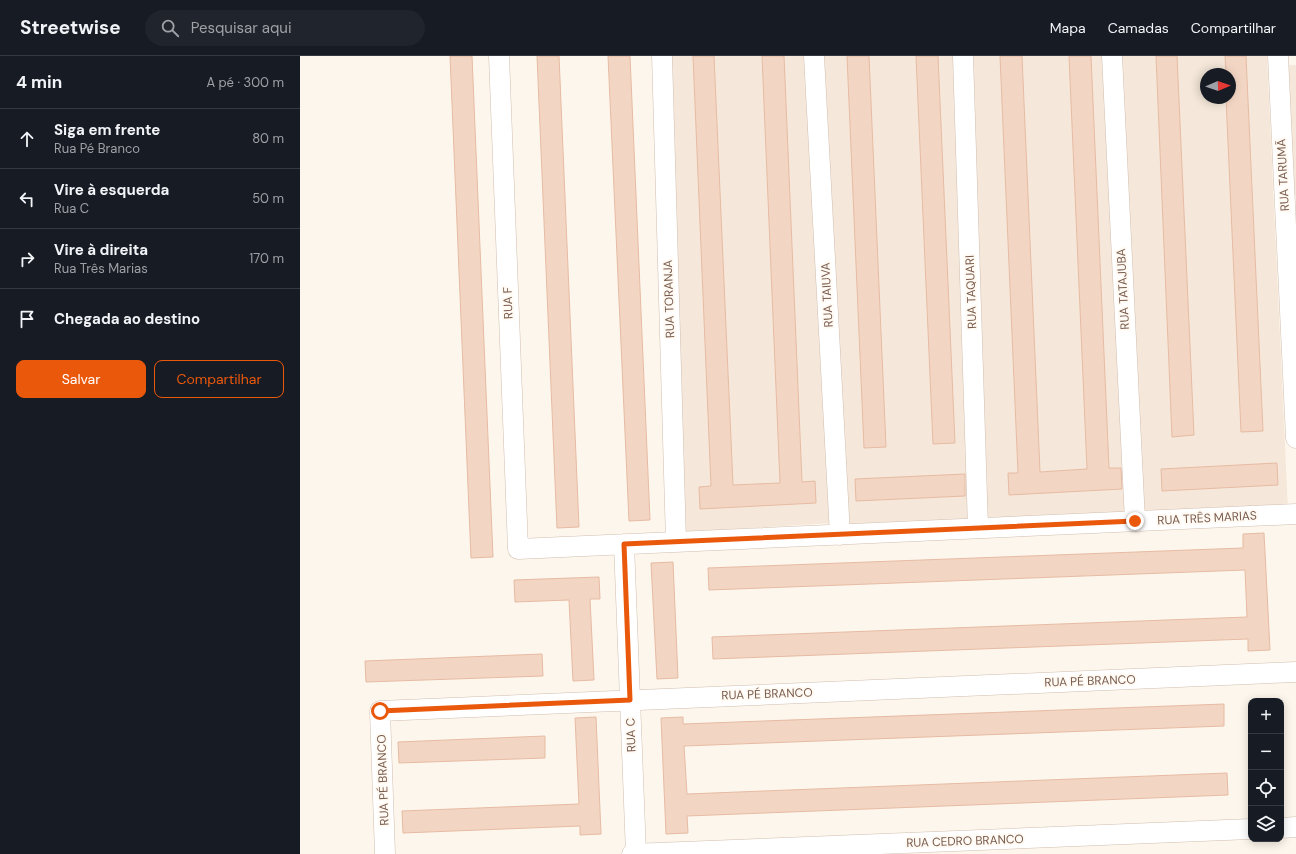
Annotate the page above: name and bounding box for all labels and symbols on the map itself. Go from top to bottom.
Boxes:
north arrow [1200,68,1236,104]
street label: RUA TARUMÃ [1273,138,1293,212]
street label: RUA TATAJUBA [1113,248,1133,330]
street label: RUA TAQUARI [962,255,980,329]
street label: RUA TORANJA [660,260,678,338]
street label: RUA TAIUVA [817,262,837,328]
street label: RUA F [499,286,517,319]
street label: RUA TRÊS MARIAS [1157,507,1257,529]
route end [1126,512,1144,530]
street label: RUA PÉ BRANCO [1044,671,1136,691]
street label: RUA PÉ BRANCO [721,684,813,704]
route start [371,702,389,720]
street label: RUA C [622,717,640,752]
street label: RUA PÉ BRANCO [373,734,393,826]
street label: RUA CEDRO BRANCO [906,831,1024,851]

